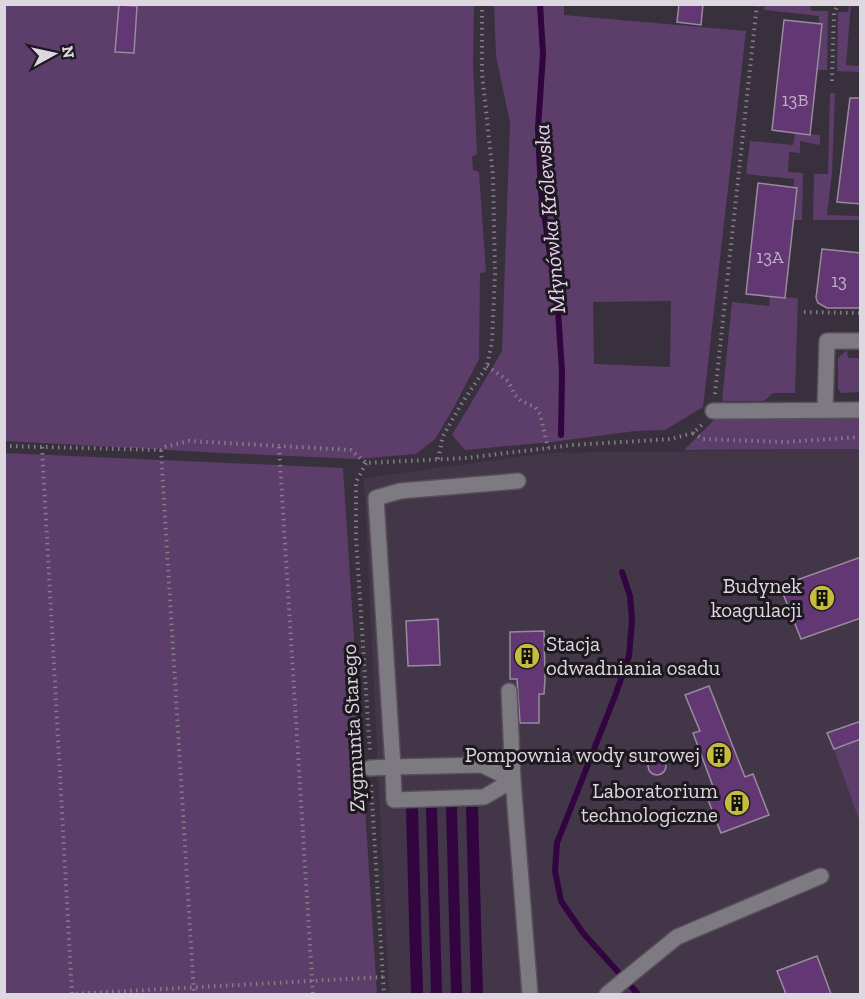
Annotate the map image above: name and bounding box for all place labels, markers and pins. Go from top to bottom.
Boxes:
place label: Budynek koagulacji [711,573,802,623]
building icon: Budynek koagulacji [807,583,837,613]
place label: Stacja odwadniania osadu [546,631,720,680]
building icon: Stacja odwadniania osadu [512,641,542,671]
building icon: Pompownia wody surowej [704,740,734,770]
place label: Pompownia wody surowej [465,742,700,768]
place label: Laboratorium technologiczne [581,778,718,827]
building icon: Laboratorium technologiczne [722,788,752,818]

